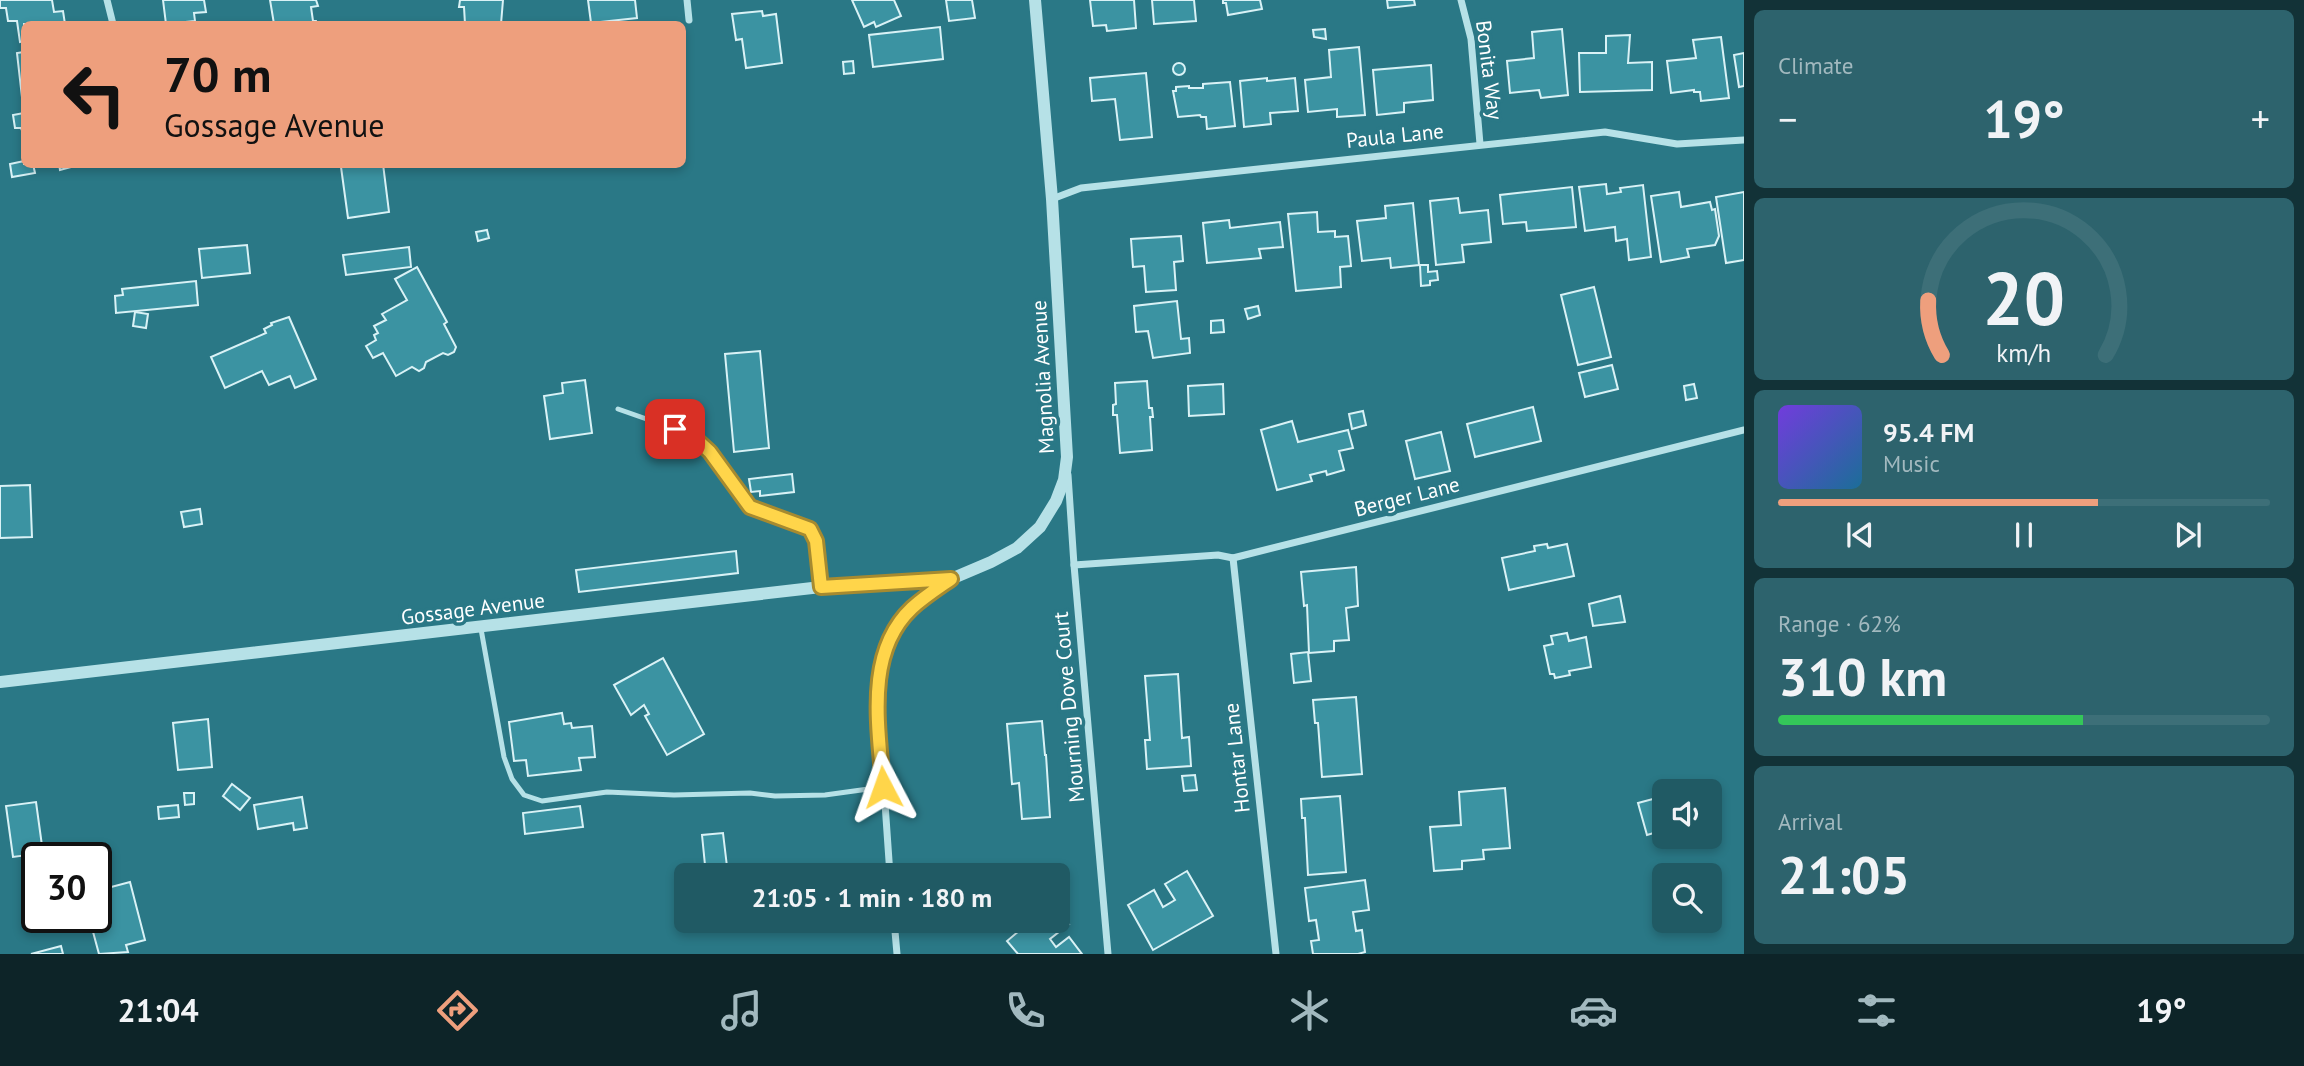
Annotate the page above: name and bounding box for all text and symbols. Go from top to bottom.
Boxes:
street label: Bonita Way [1470,19,1509,121]
text: 70 m [164,42,271,106]
icon: left [49,49,140,140]
text: Climate [1778,51,1853,80]
text: 19° [1983,85,2065,152]
text: − [1778,94,1797,143]
text: + [2251,94,2270,143]
text: Gossage Avenue [164,104,384,146]
street label: Paula Lane [1345,117,1445,154]
text: 20 [1983,251,2065,345]
street label: Magnolia Avenue [1025,300,1060,455]
text: km/h [1997,337,2051,369]
pin [645,399,705,459]
icon: arrive [656,410,694,448]
text: 95.4 FM [1883,416,1974,449]
text: Music [1883,449,1940,478]
street label: Berger Lane [1351,470,1462,523]
icon: previous [1841,516,1879,554]
icon: pause [2005,516,2043,554]
icon: next [2169,516,2207,554]
street label: Gossage Avenue [399,586,546,631]
text: Range · 62% [1778,609,1901,638]
street label: Mourning Dove Court [1047,611,1090,804]
text: 310 km [1778,643,1947,710]
street label: Hontar Lane [1217,702,1256,814]
position arrow [846,750,920,824]
map controls [1652,779,1722,933]
button: sound [1652,779,1722,849]
text: Arrival [1778,807,1842,836]
text: 21:05 [1778,841,1910,908]
speed limit sign: 30 [21,842,112,933]
button: search [1652,863,1722,933]
text: 21:05 · 1 min · 180 m [752,881,992,914]
icon: directions [433,986,482,1035]
icon: music [717,986,766,1035]
icon: phone [1001,986,1050,1035]
icon: climate [1285,986,1334,1035]
icon: car [1569,986,1618,1035]
icon: filters [1852,986,1901,1035]
text: 21:04 [117,989,199,1031]
text: 19° [2136,989,2187,1031]

